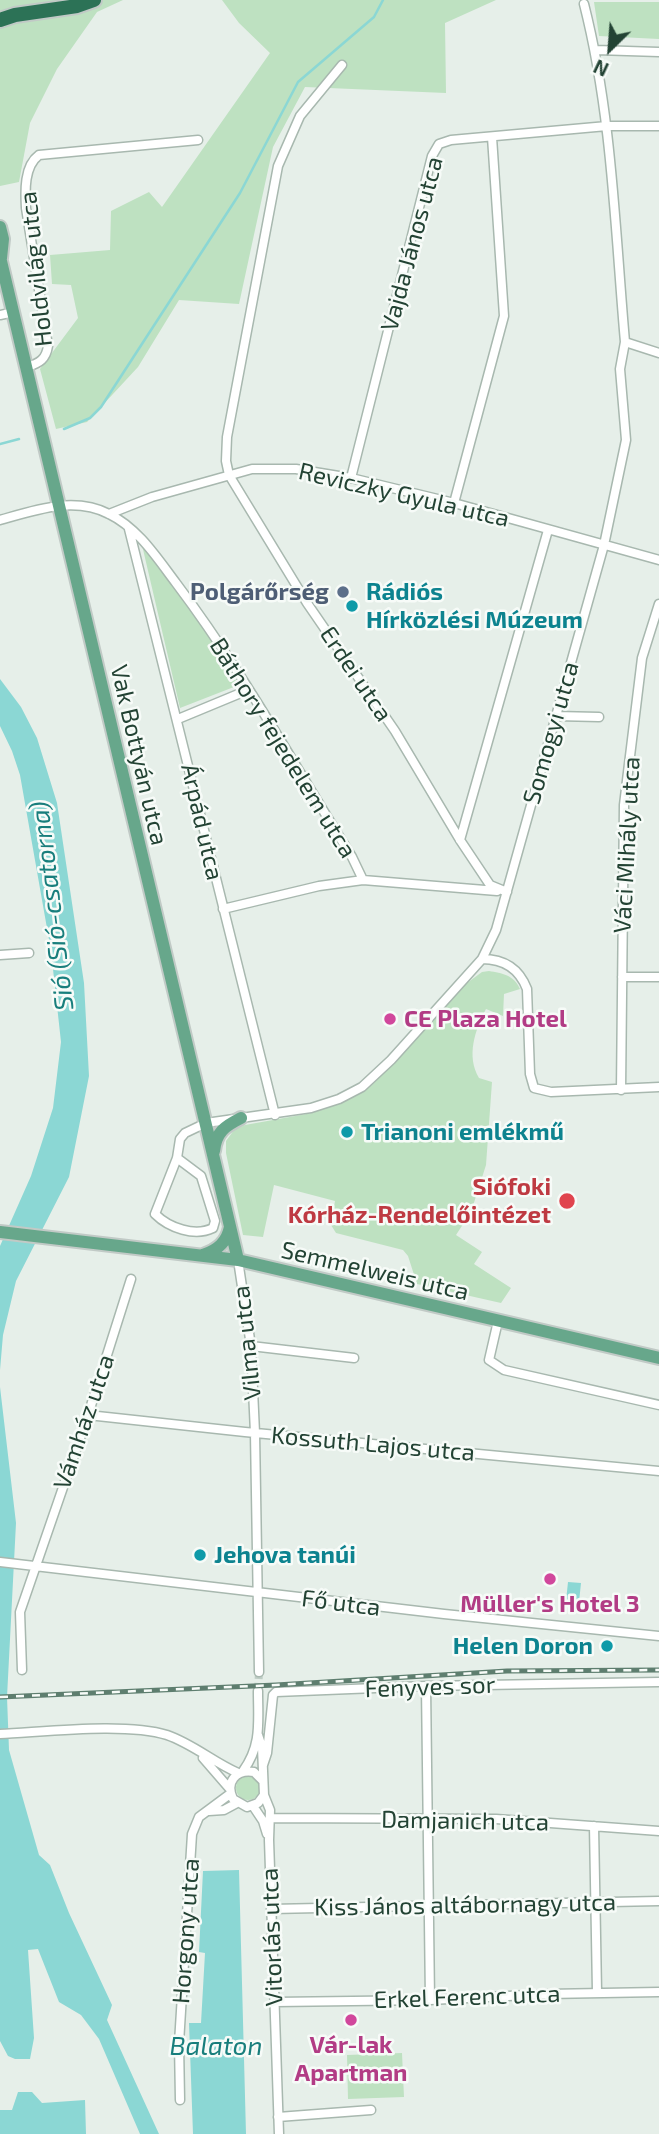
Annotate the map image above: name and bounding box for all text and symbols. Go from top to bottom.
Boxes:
north arrow [575,14,645,84]
text: N [590,55,612,82]
street label: Vajda János utca [375,154,449,334]
street label: Holdvilág utca [14,190,58,348]
street label: Reviczky Gyula utca [296,457,512,533]
place label: Polgárőrség [190,578,329,606]
place label: Rádiós Hírközlési Múzeum [366,578,583,634]
marker: Polgárőrség [335,584,351,600]
marker: Rádiós Hírközlési Múzeum [344,598,360,614]
street label: Erdei utca [314,621,398,727]
street label: Báthory fejedelem utca [204,633,362,863]
street label: Somogyi utca [517,658,585,808]
street label: Vak Bottyán utca [104,662,174,848]
street label: Váci Mihály utca [608,756,646,934]
street label: Árpád utca [175,761,229,883]
water label: Sió (Sió-csatorna) [24,800,80,1012]
place label: CE Plaza Hotel [404,1005,567,1033]
marker: CE Plaza Hotel [382,1011,398,1027]
place label: Trianoni emlékmű [361,1118,564,1146]
marker: Trianoni emlékmű [339,1124,355,1140]
place label: Siófoki Kórház-Rendelőintézet [288,1173,551,1229]
marker: Siófoki Kórház-Rendelőintézet [557,1191,577,1211]
street label: Semmelweis utca [278,1235,472,1307]
street label: Vilma utca [227,1284,267,1402]
street label: Vámház utca [47,1351,121,1493]
street label: Kossuth Lajos utca [270,1421,476,1467]
place label: Jehova tanúi [214,1541,356,1569]
marker: Jehova tanúi [192,1547,208,1563]
marker: Müller's Hotel 3 [542,1571,558,1587]
street label: Fő utca [300,1584,382,1622]
place label: Müller's Hotel 3 [460,1590,640,1618]
place label: Helen Doron [453,1632,593,1660]
marker: Helen Doron [599,1638,615,1654]
street label: Fenyves sor [364,1670,496,1704]
street label: Damjanich utca [381,1805,549,1837]
street label: Horgony utca [167,1857,205,2005]
street label: Vitorlás utca [255,1867,289,2007]
street label: Kiss János altábornagy utca [314,1888,616,1922]
street label: Erkel Ferenc utca [373,1979,561,2015]
marker: Vár-lak Apartman [343,2012,359,2028]
water label: Balaton [170,2030,262,2062]
place label: Vár-lak Apartman [294,2031,408,2087]

